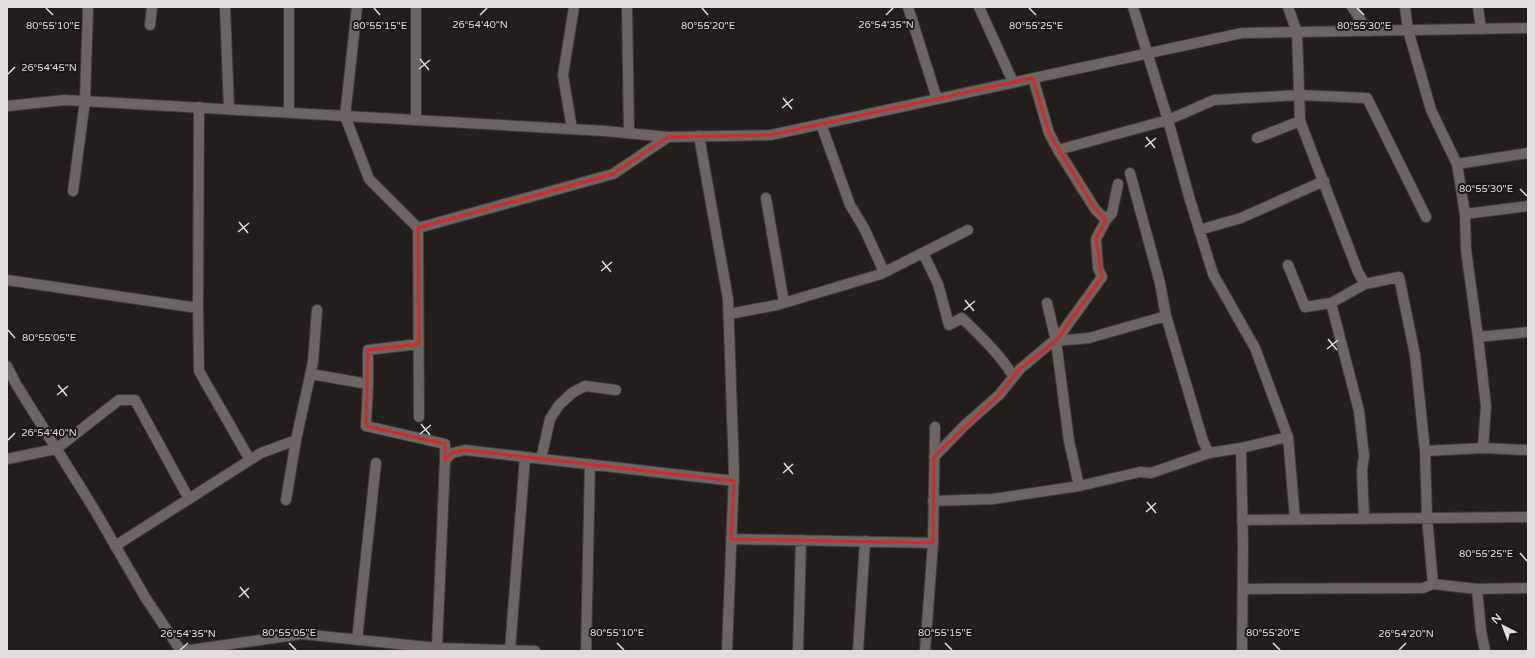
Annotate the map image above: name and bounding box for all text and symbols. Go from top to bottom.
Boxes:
text: 26°54'40"N [452,19,508,31]
text: 26°54'35"N [858,19,914,31]
text: 80°55'10"E [26,20,80,32]
text: 80°55'15"E [353,20,407,32]
text: 80°55'20"E [681,20,735,32]
text: 80°55'25"E [1009,20,1063,32]
text: 80°55'30"E [1337,20,1391,32]
text: 26°54'45"N [21,62,77,74]
text: 80°55'30"E [1459,183,1513,195]
text: 80°55'05"E [22,332,76,344]
text: 26°54'40"N [21,427,77,439]
text: 80°55'25"E [1459,548,1513,560]
north arrow [1483,606,1523,646]
text: N [1489,611,1504,627]
text: 80°55'05"E [262,627,316,639]
text: 80°55'10"E [590,627,644,639]
text: 80°55'15"E [918,627,972,639]
text: 80°55'20"E [1246,627,1300,639]
text: 26°54'35"N [160,628,216,640]
text: 26°54'20"N [1378,628,1434,640]

